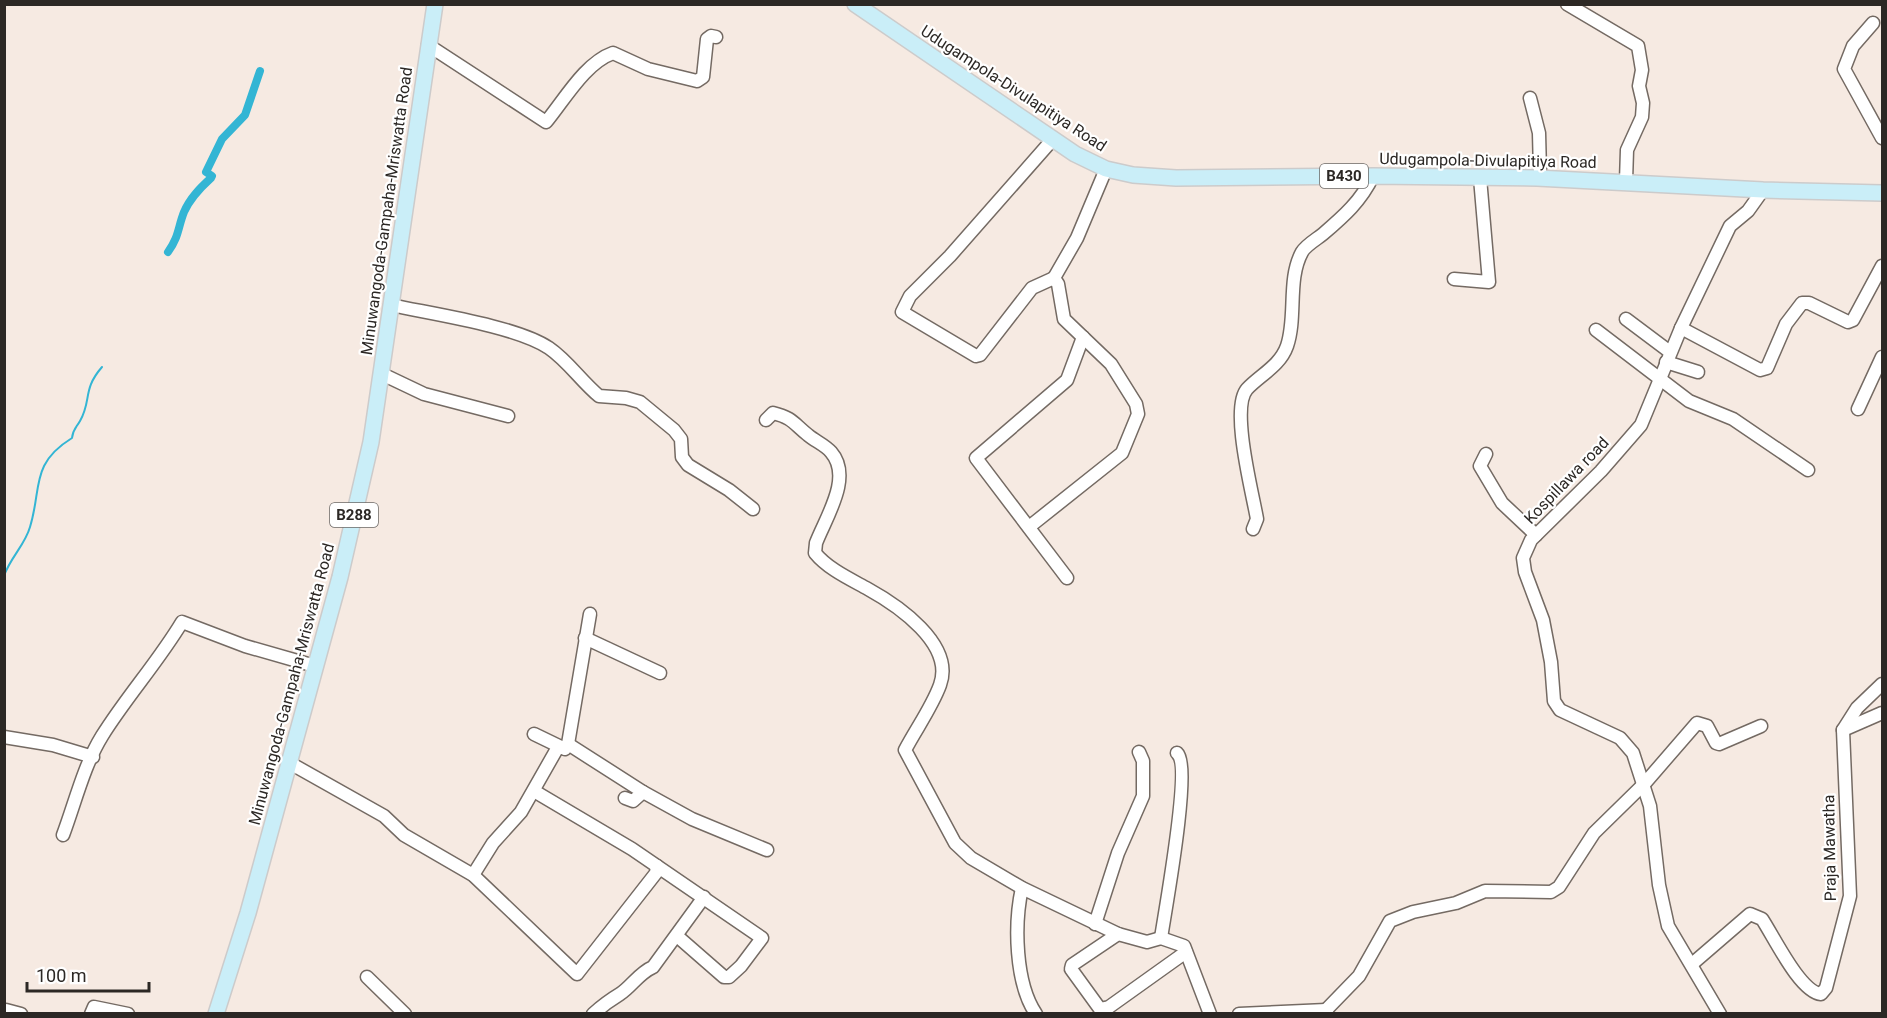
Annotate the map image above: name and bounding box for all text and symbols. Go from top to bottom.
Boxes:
street label: Udugampola-Divulapitiya Road [917,21,1110,156]
street label: Minuwangoda-Gampaha-Mriswatta Road [357,66,416,356]
street label: Udugampola-Divulapitiya Road [1379,149,1597,172]
road number: B430 [1320,164,1368,188]
street label: Kospillawa road [1520,433,1613,528]
road number: B288 [330,503,378,527]
street label: Minuwangoda-Gampaha-Mriswatta Road [245,541,338,827]
street label: Praja Mawatha [1819,795,1840,901]
scale bar [27,955,148,993]
text: 100 m [36,965,87,986]

